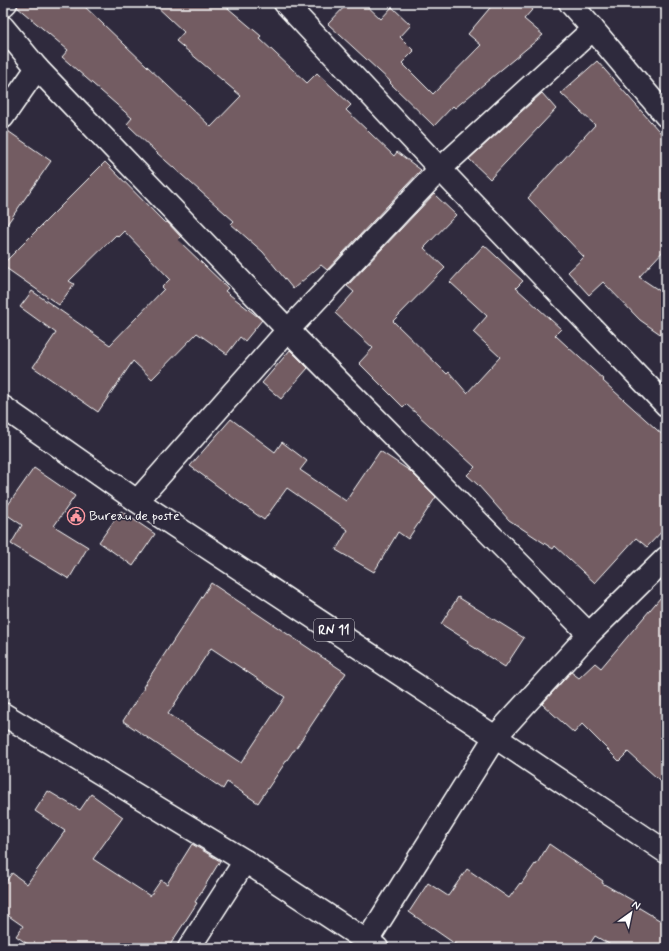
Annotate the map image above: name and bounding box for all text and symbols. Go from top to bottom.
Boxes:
public building icon: Bureau de poste [66,506,86,526]
place label: Bureau de poste [89,507,180,525]
road number: RN 11 [314,619,354,641]
north arrow [611,893,651,933]
text: N [629,898,643,913]

